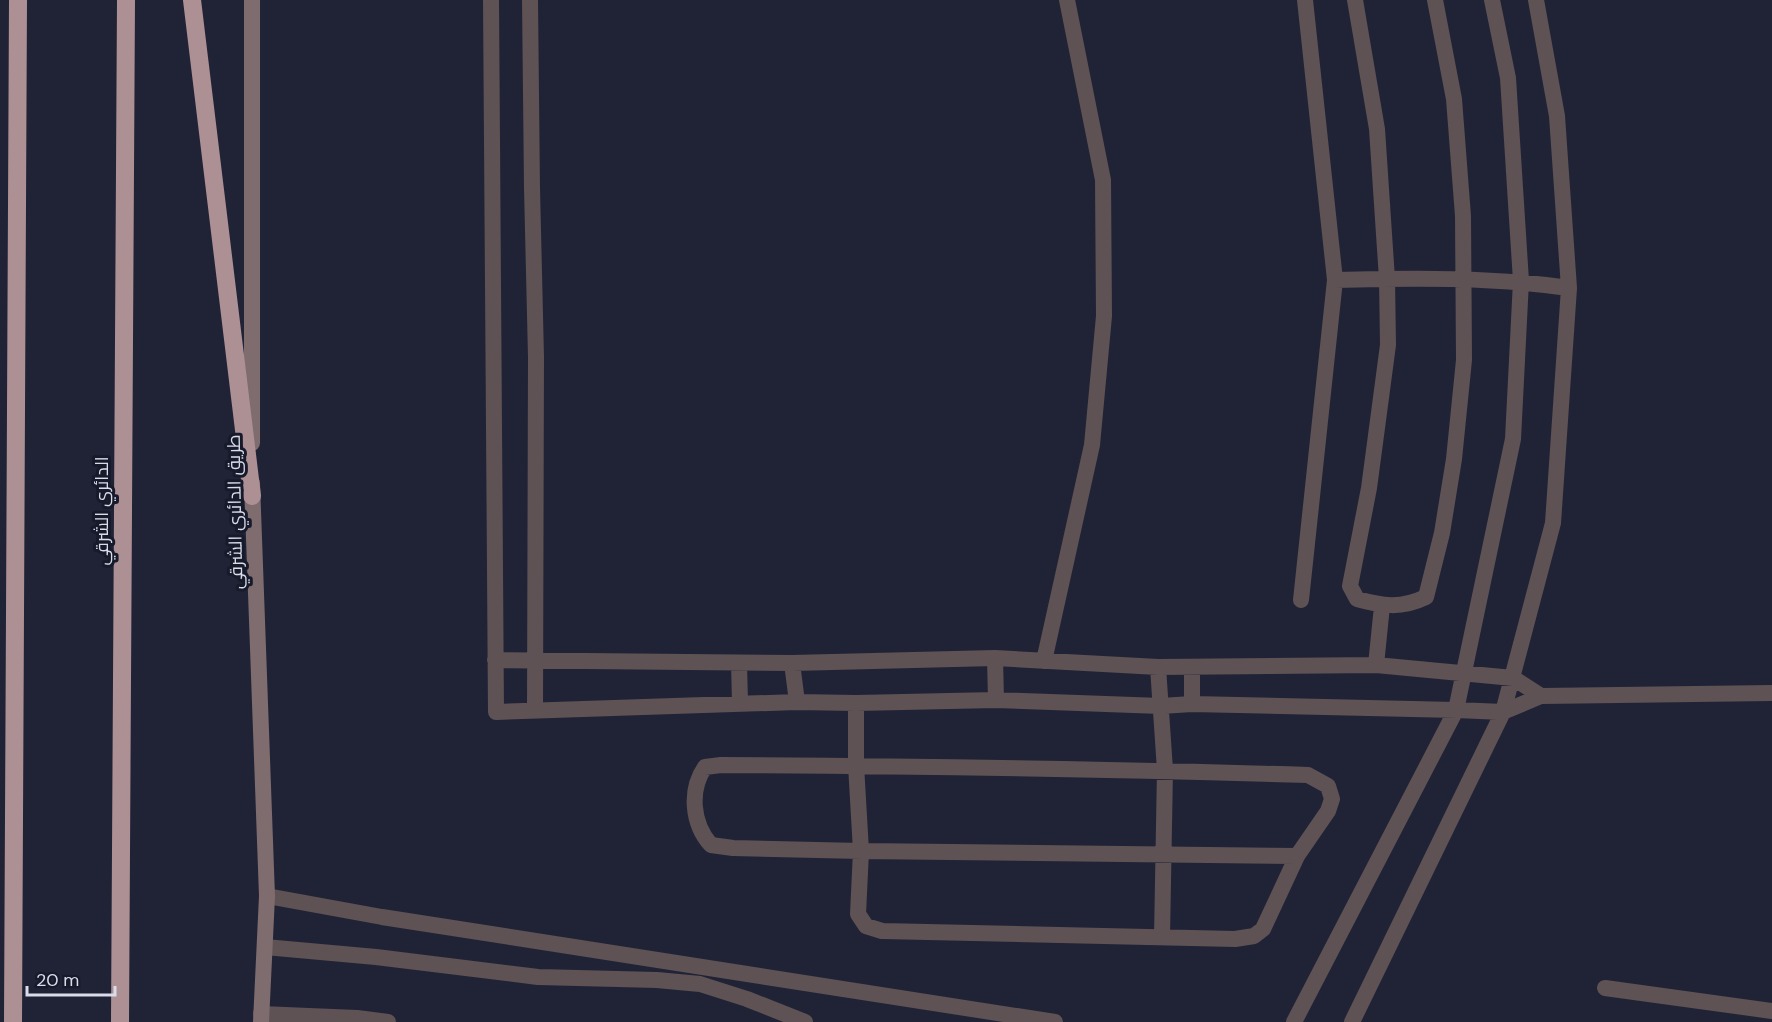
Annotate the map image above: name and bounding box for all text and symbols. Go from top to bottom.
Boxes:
street label: طريق الدائري الشرقي [222,434,250,590]
street label: الدائري الشرقي [90,456,116,566]
scale bar [27,959,116,997]
text: 20 m [36,968,79,992]

